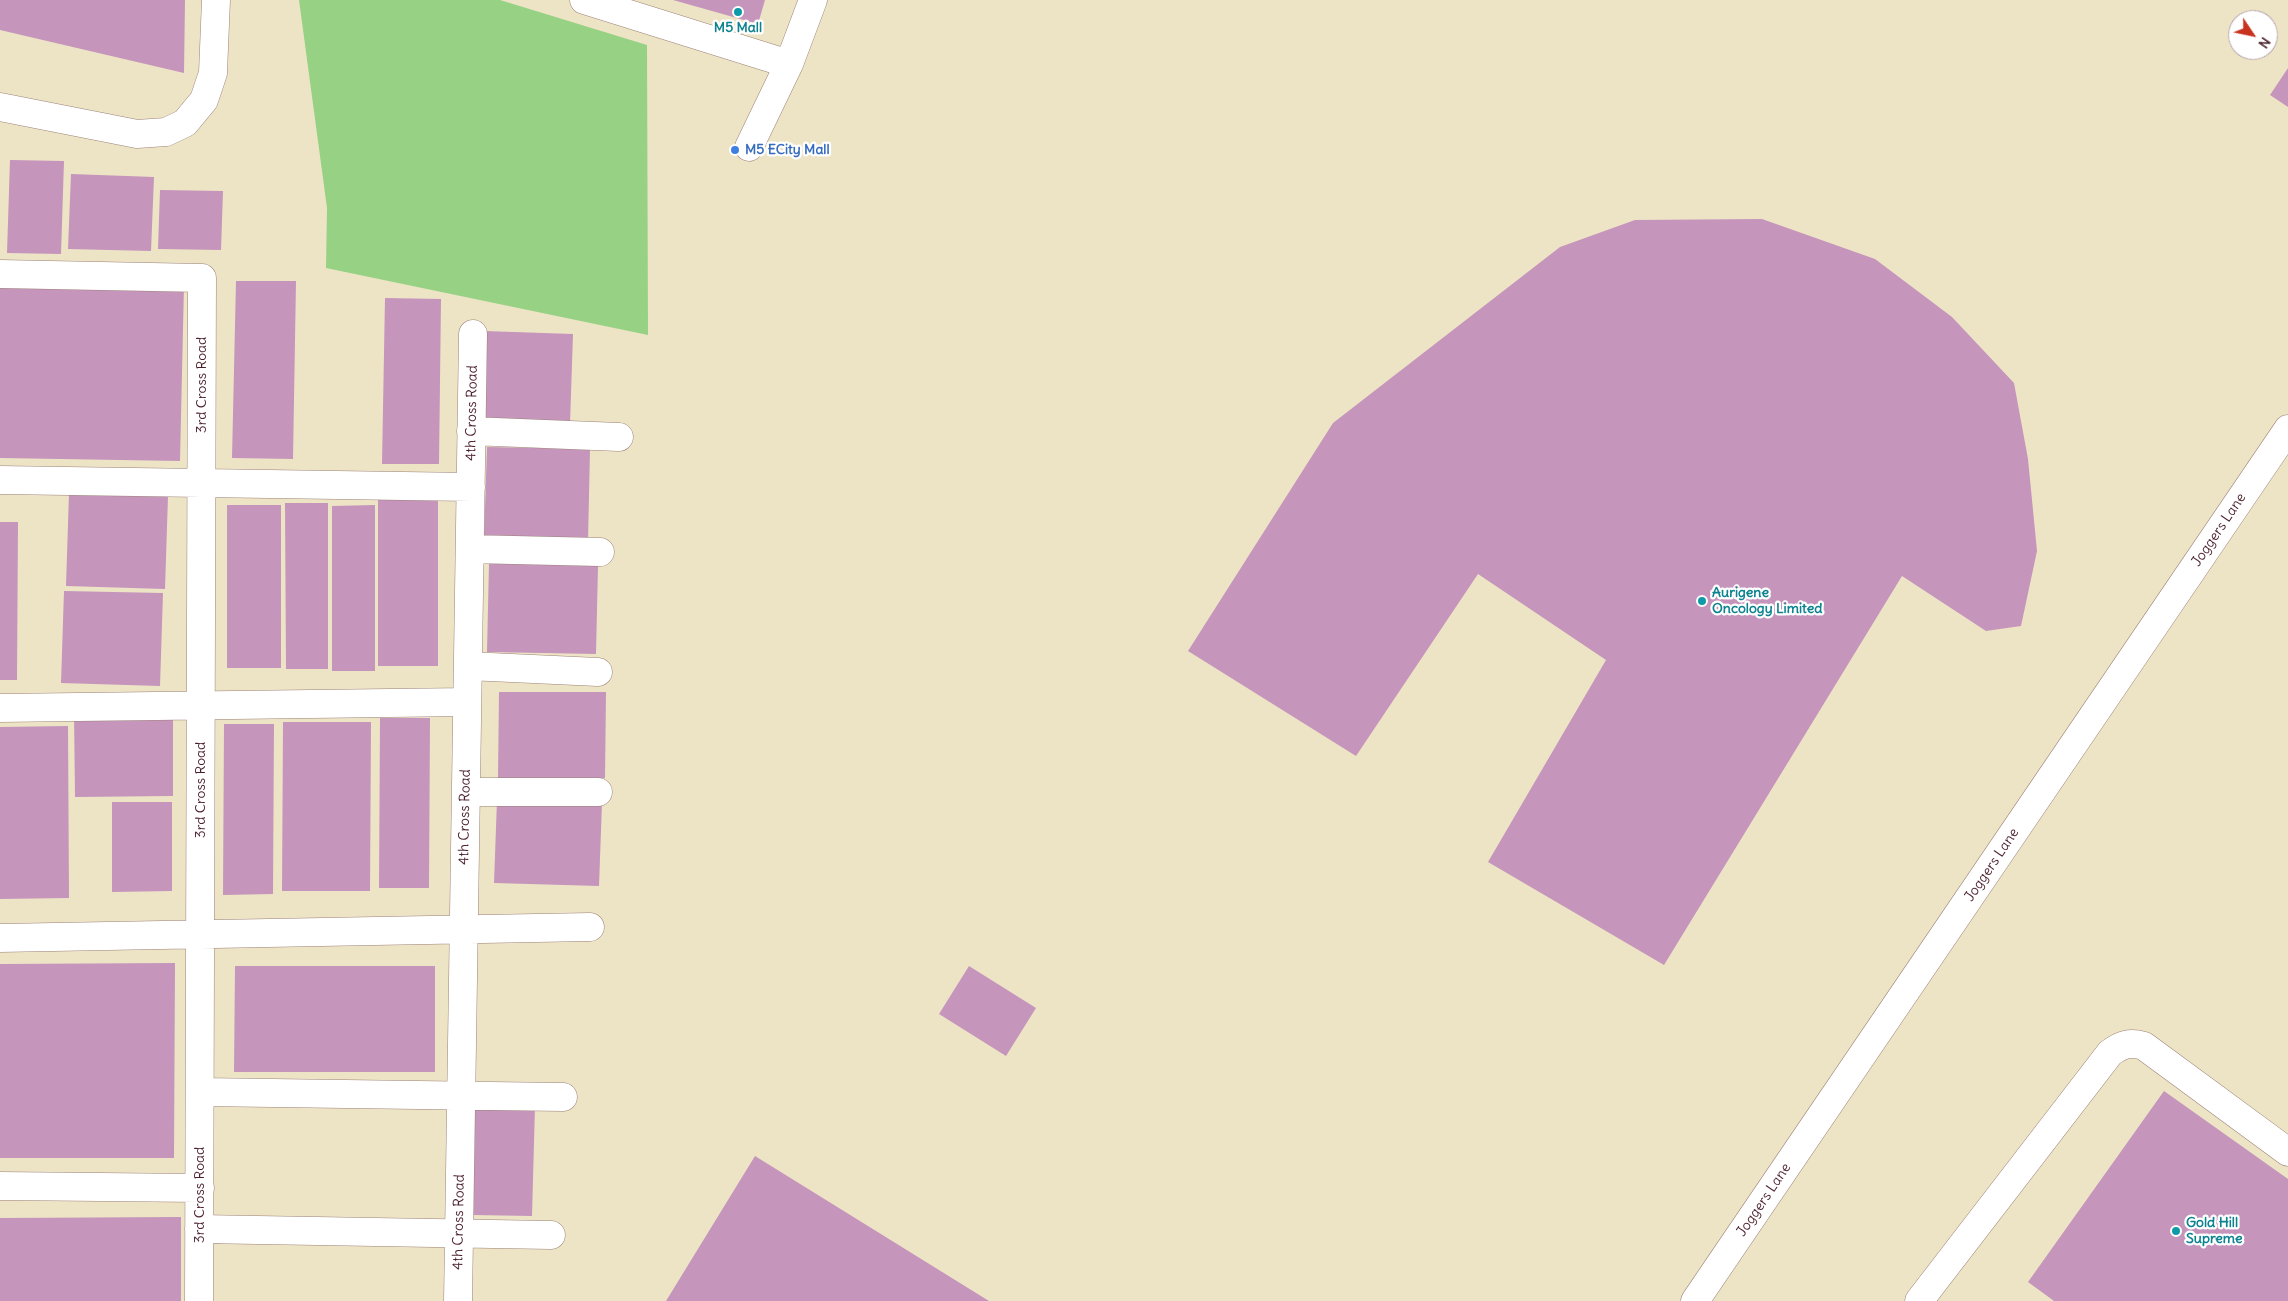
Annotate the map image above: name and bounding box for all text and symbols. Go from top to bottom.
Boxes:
marker: M5 Mall [732,6,744,18]
north arrow [2228,10,2278,60]
place label: M5 Mall [714,20,762,36]
text: N [2254,34,2275,52]
place label: M5 ECity Mall [745,142,830,158]
marker: M5 ECity Mall [729,144,741,156]
street label: 3rd Cross Road [194,337,210,433]
street label: 4th Cross Road [463,365,481,461]
street label: Joggers Lane [2188,490,2250,570]
place label: Aurigene Oncology Limited [1712,585,1822,618]
marker: Aurigene Oncology Limited [1696,595,1708,607]
street label: 3rd Cross Road [193,742,209,838]
street label: 4th Cross Road [456,769,474,865]
street label: Joggers Lane [1961,825,2023,905]
street label: 3rd Cross Road [192,1147,208,1243]
street label: Joggers Lane [1733,1160,1795,1240]
street label: 4th Cross Road [450,1174,468,1270]
place label: Gold Hill Supreme [2186,1215,2243,1248]
marker: Gold Hill Supreme [2170,1225,2182,1237]

